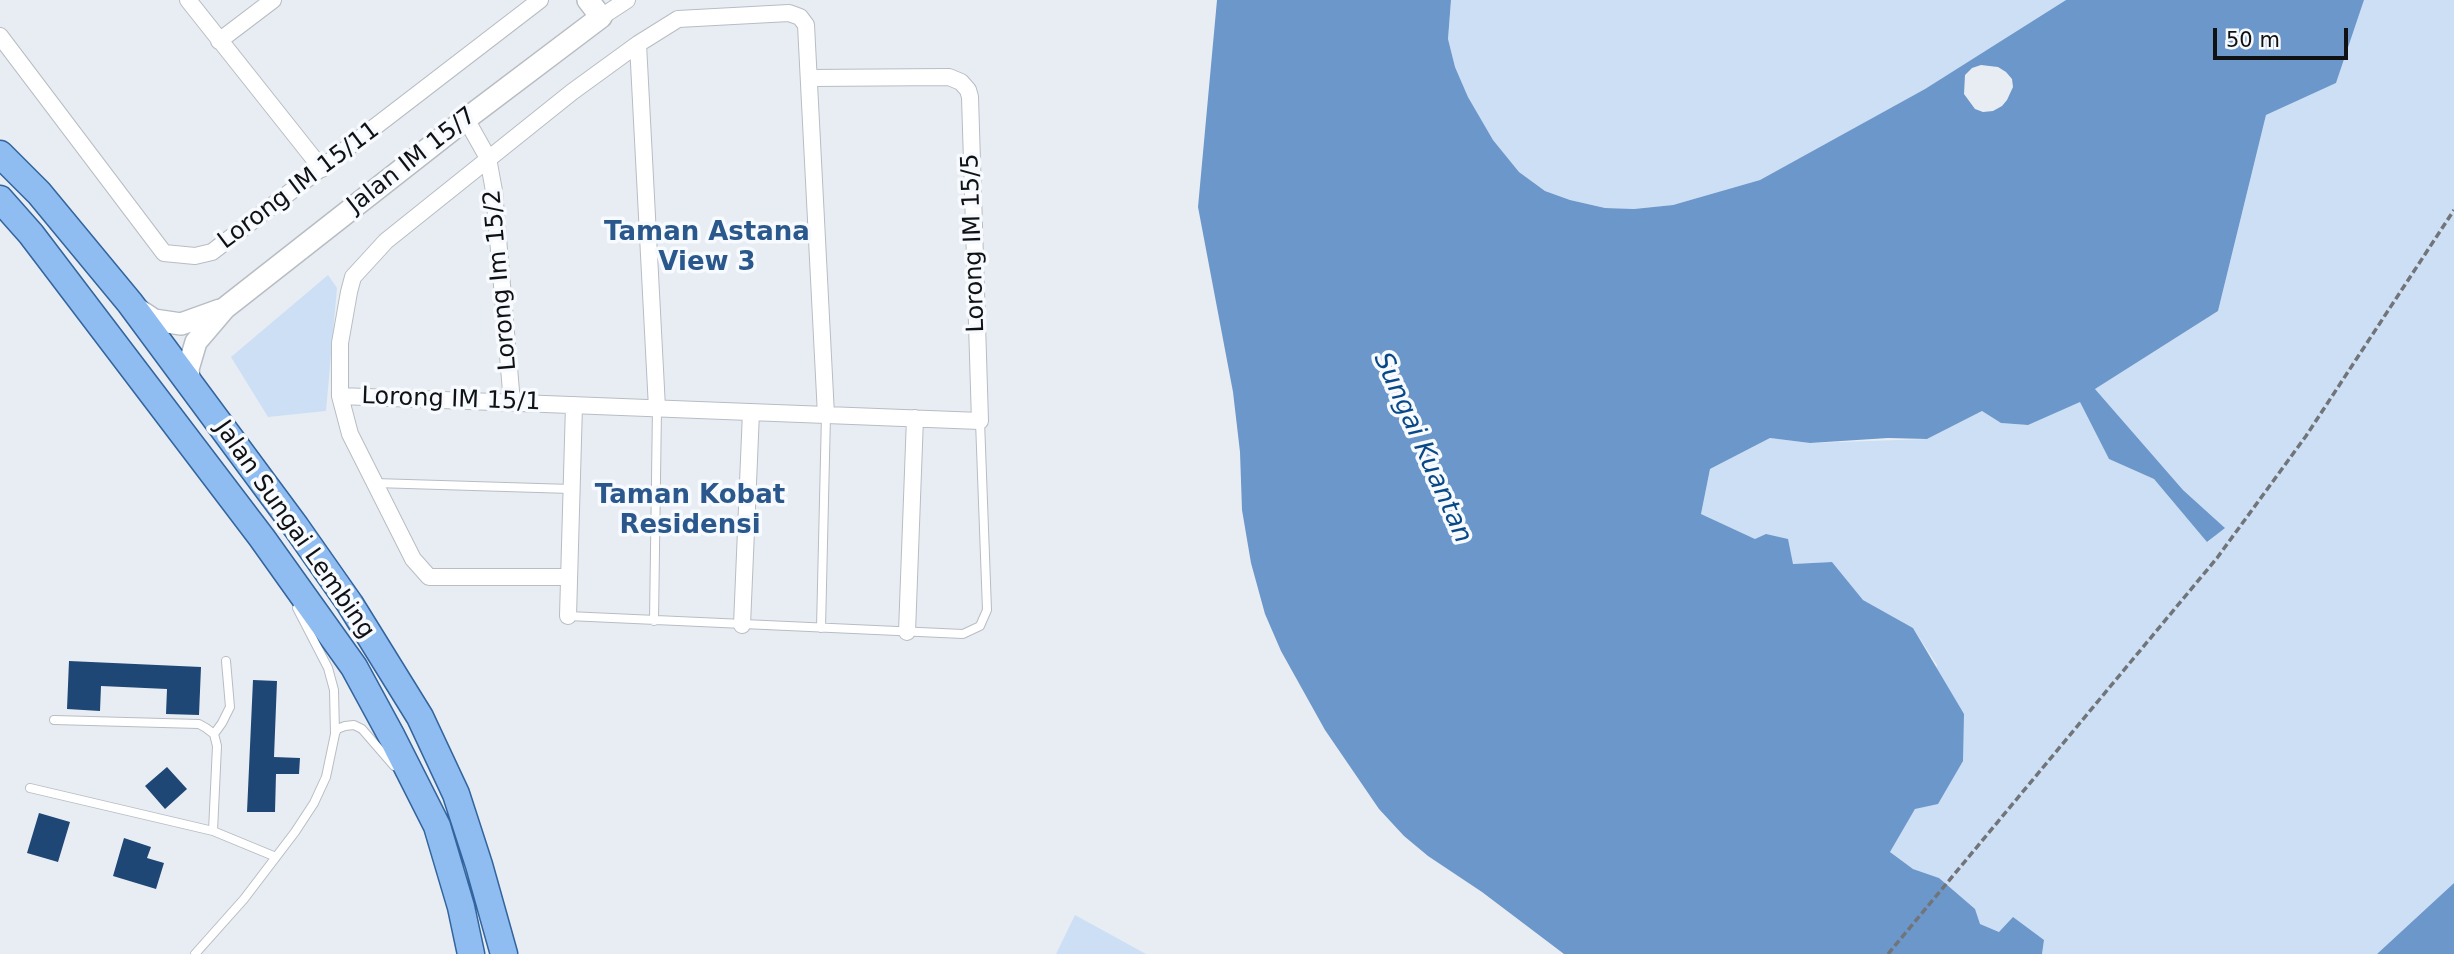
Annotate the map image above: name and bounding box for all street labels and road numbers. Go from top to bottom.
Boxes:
street label: Jalan IM 15/7 [342,102,482,220]
street label: Lorong IM 15/11 [213,116,385,256]
street label: Lorong IM 15/5 [956,153,992,333]
street label: Lorong Im 15/2 [479,188,523,372]
street label: Lorong IM 15/1 [361,382,541,418]
street label: Jalan Sungai Lembing [208,416,380,644]

